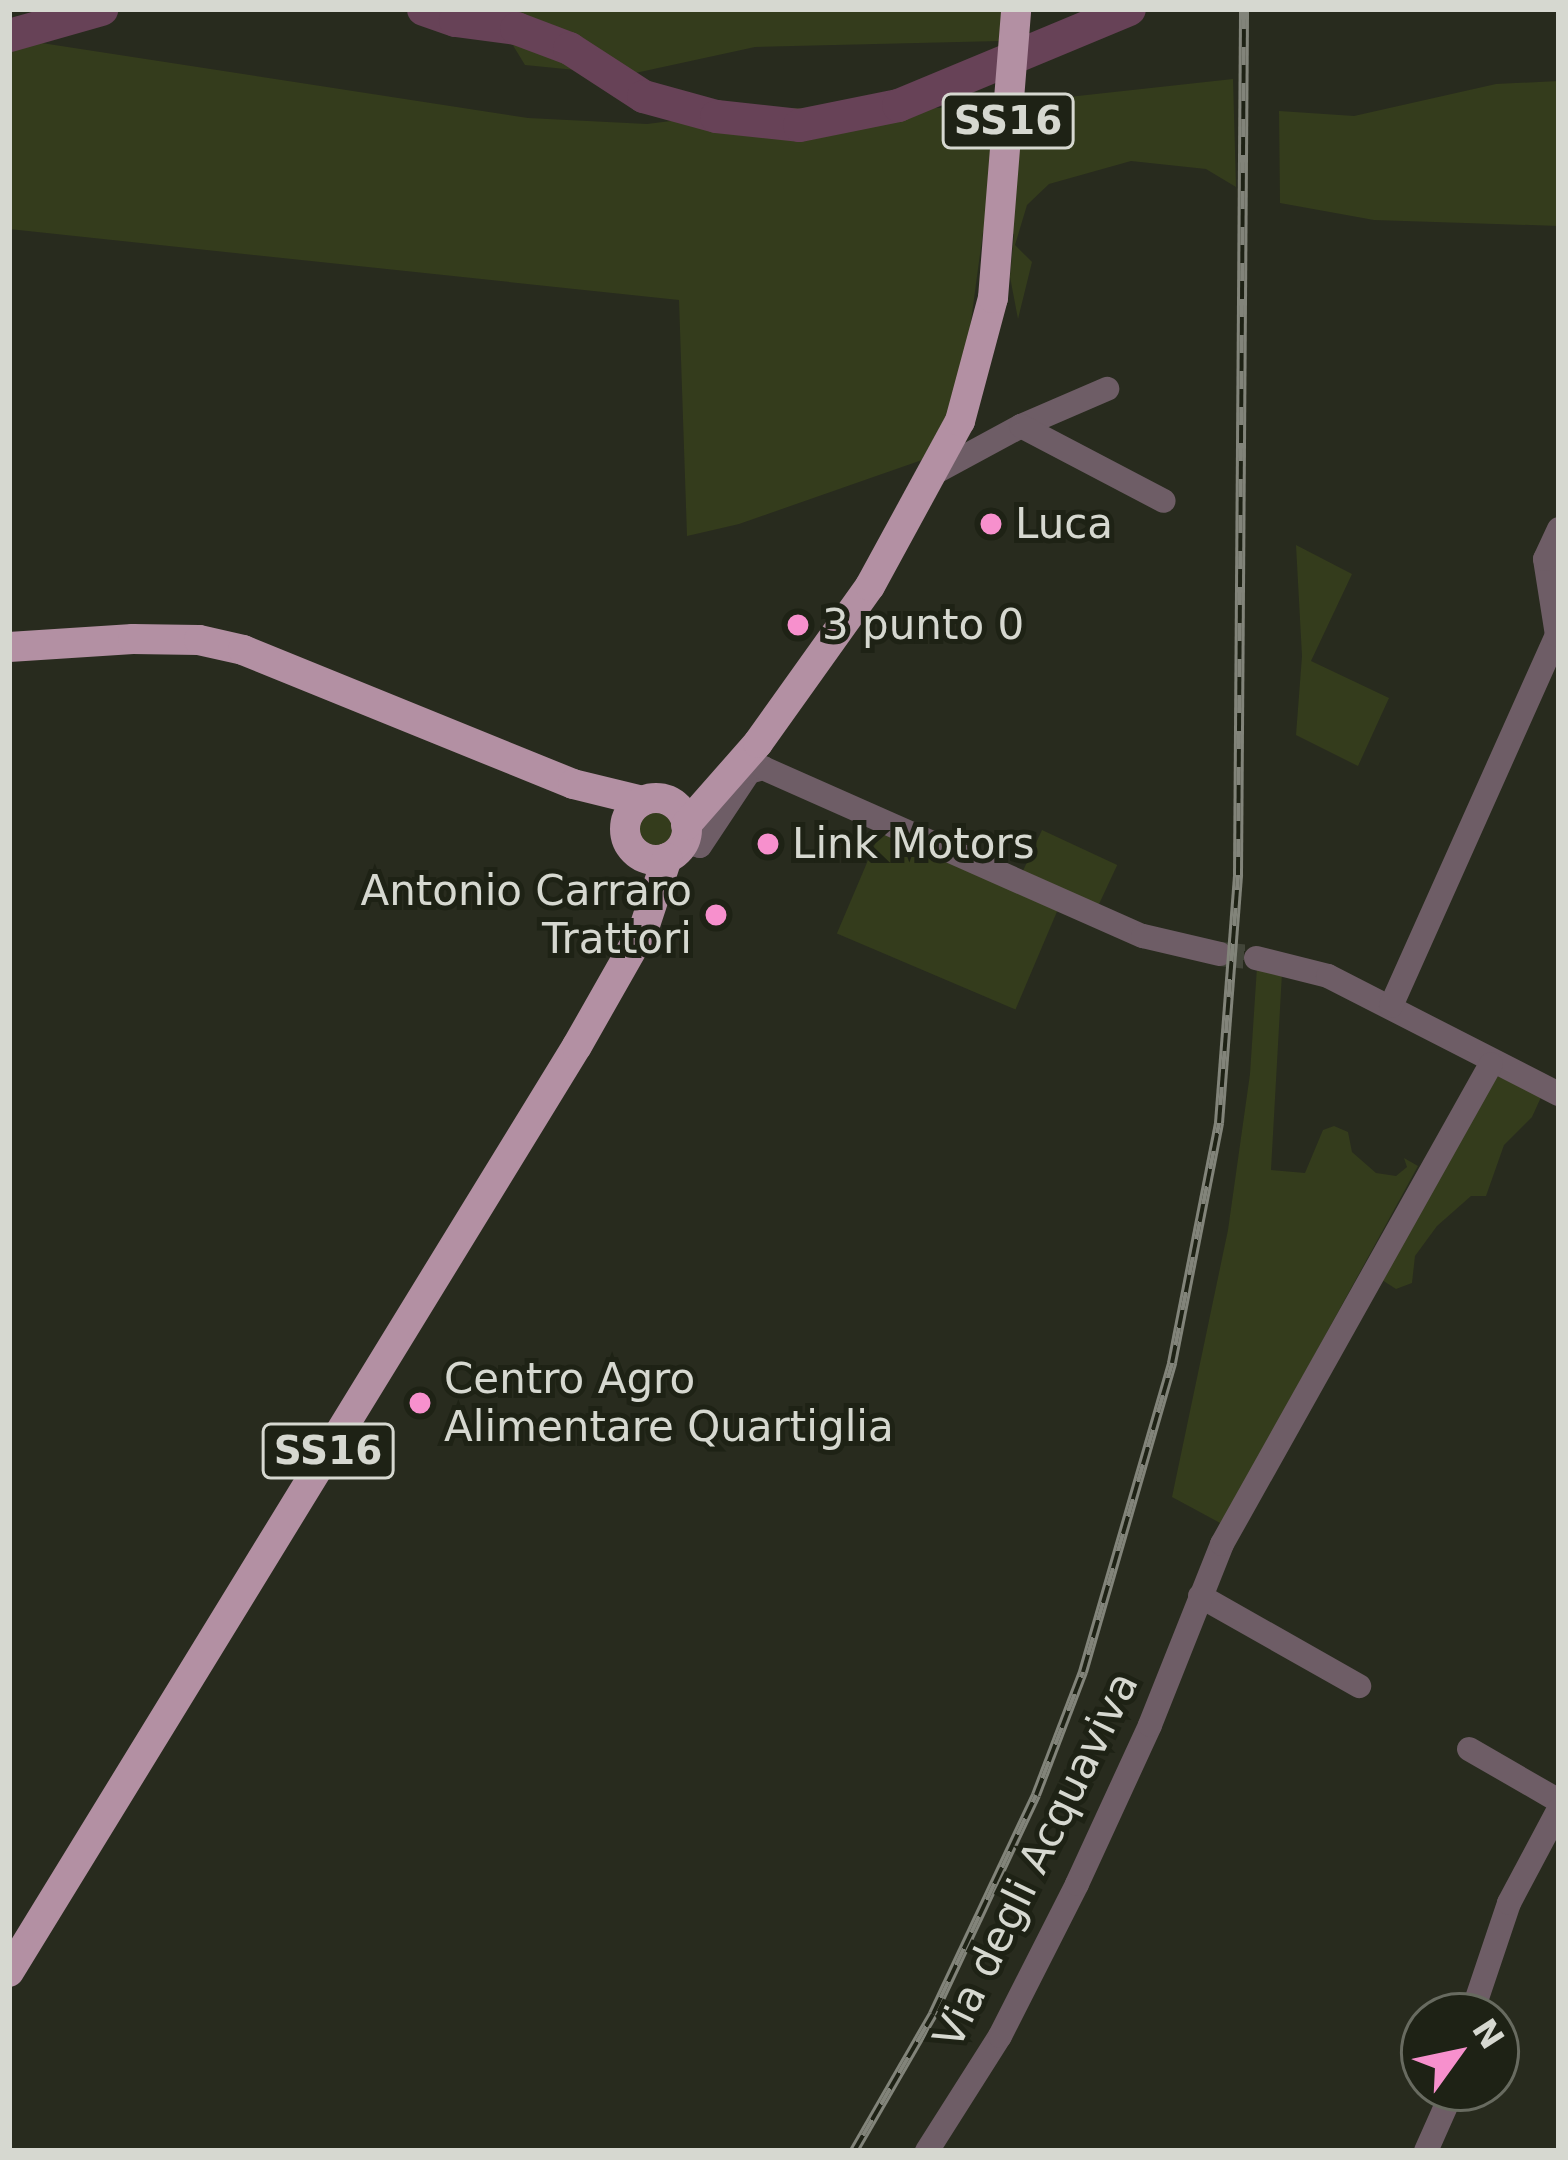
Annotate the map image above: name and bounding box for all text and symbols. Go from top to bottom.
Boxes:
road number: SS16 [939,88,1077,154]
place label: Luca [1015,499,1113,549]
marker: Luca [978,511,1004,537]
place label: 3 punto 0 [822,600,1024,650]
marker: 3 punto 0 [785,612,811,638]
place label: Link Motors [792,819,1035,869]
marker: Link Motors [755,831,781,857]
place label: Antonio Carraro Trattori [361,866,692,964]
marker: Antonio Carraro Trattori [703,902,729,928]
place label: Centro Agro Alimentare Quartiglia [444,1354,894,1452]
marker: Centro Agro Alimentare Quartiglia [407,1390,433,1416]
road number: SS16 [259,1418,397,1484]
street label: Via degli Acquaviva [923,1664,1149,2056]
north arrow [1400,1992,1520,2112]
text: N [1464,2012,1512,2056]

